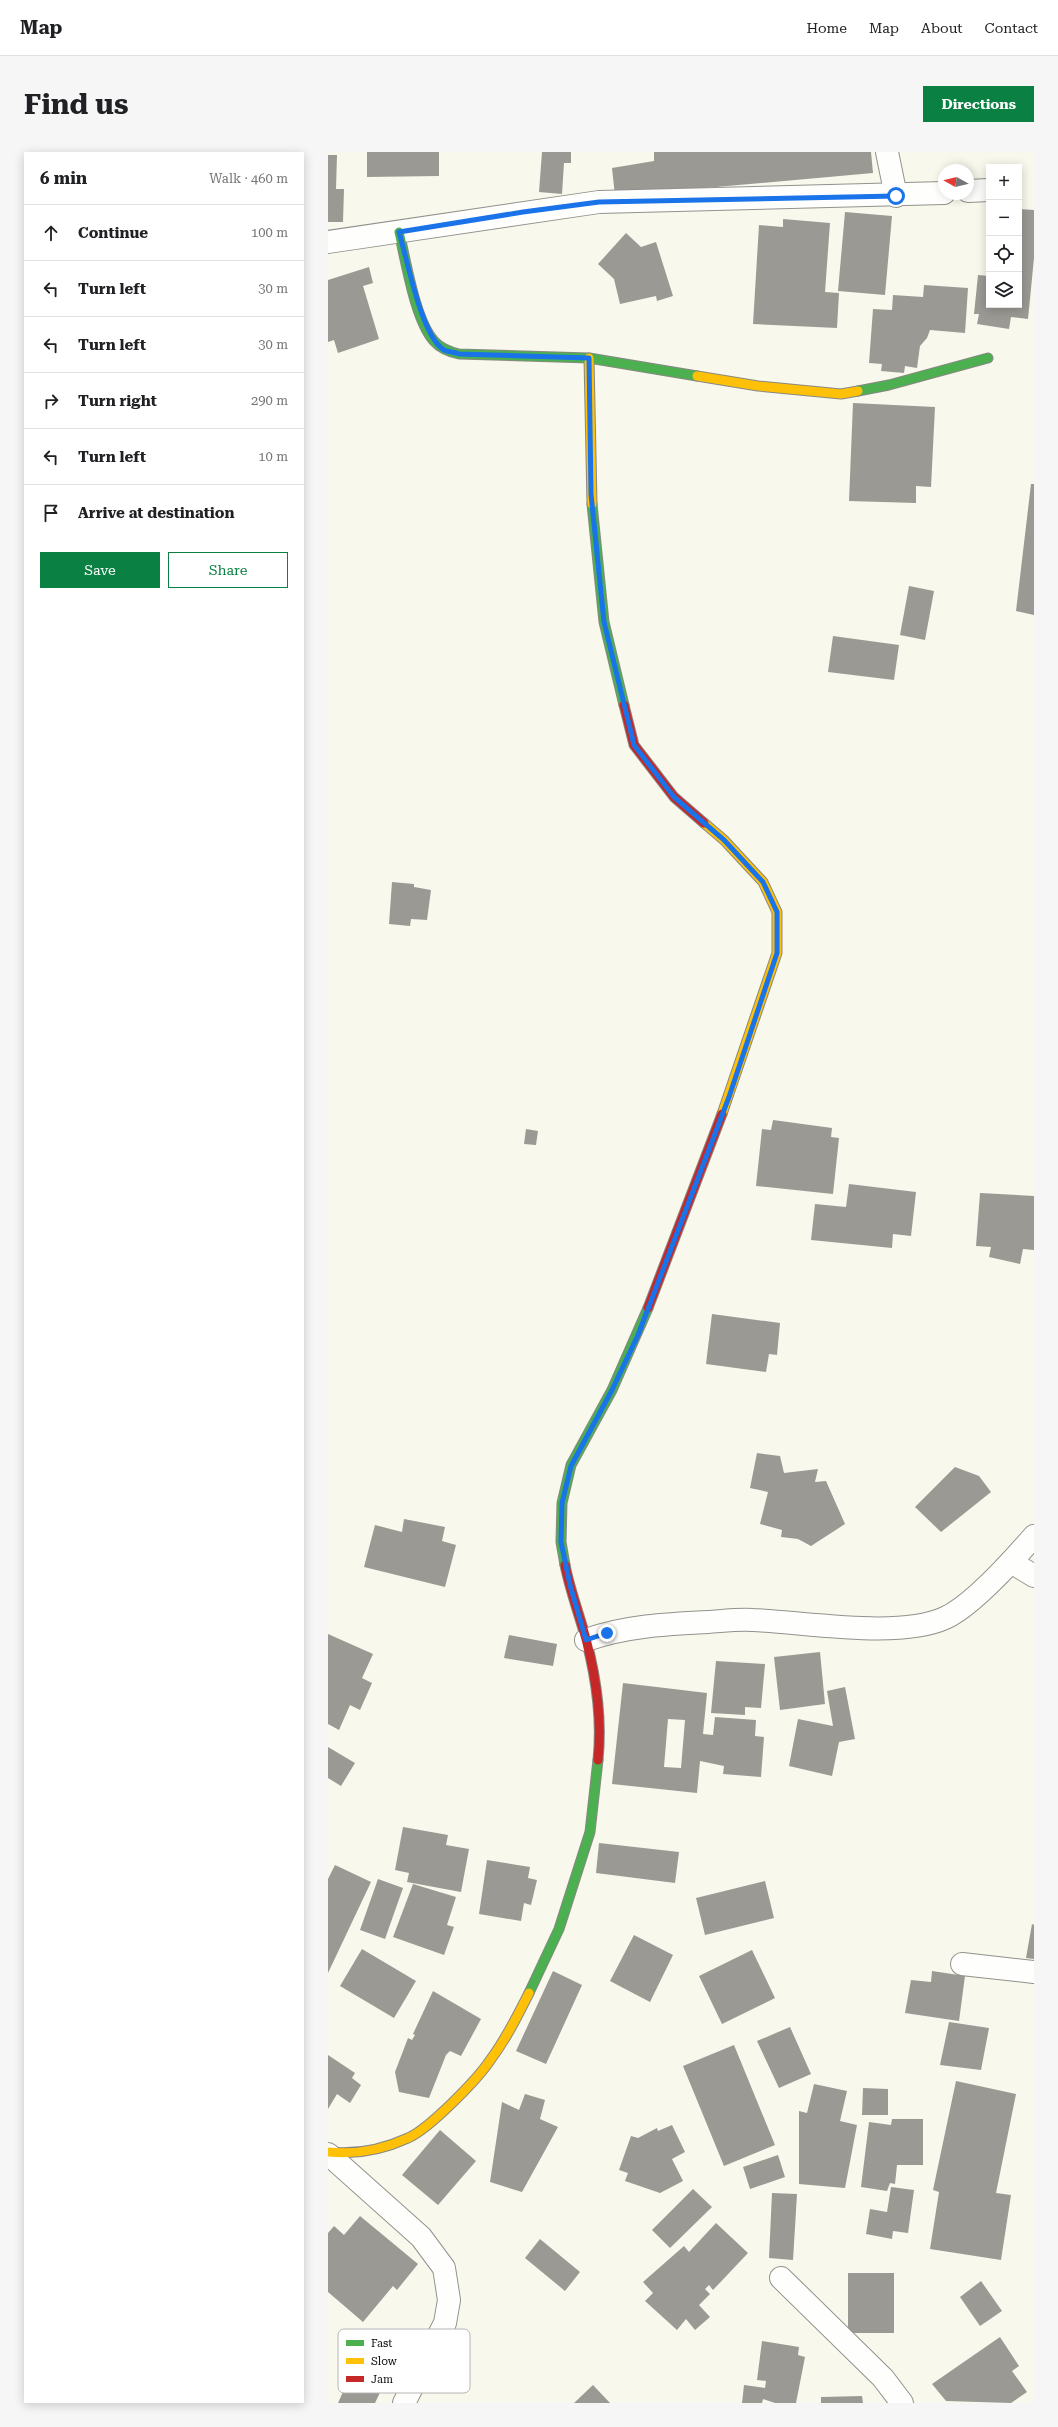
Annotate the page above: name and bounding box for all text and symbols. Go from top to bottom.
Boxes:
text: Map [20,16,62,39]
text: Home [806,20,847,36]
text: Map [869,20,899,36]
text: About [921,20,963,36]
text: Contact [985,20,1038,36]
button: Directions [923,86,1034,122]
text: Find us [24,88,128,121]
north arrow [938,164,974,200]
map controls [986,164,1022,308]
button: + [986,164,1022,200]
text: 6 min [40,168,87,188]
text: Walk · 460 m [209,171,288,186]
route start [887,187,905,205]
button: − [986,200,1022,236]
icon: ahead [40,222,62,244]
text: Continue [78,224,148,242]
text: 100 m [251,225,288,240]
button: locate [986,236,1022,272]
button: layers [986,272,1022,308]
icon: left [40,278,62,300]
text: Turn left [78,280,146,298]
text: 30 m [258,281,288,296]
icon: left [40,334,62,356]
text: Turn left [78,336,146,354]
text: 30 m [258,337,288,352]
icon: right [40,390,62,412]
text: Turn right [78,392,157,410]
text: 290 m [251,393,288,408]
icon: left [40,446,62,468]
text: Turn left [78,448,146,466]
text: 10 m [258,449,288,464]
icon: arrive [40,502,62,524]
text: Arrive at destination [78,504,234,522]
button: Save [40,552,160,588]
button: Share [168,552,288,588]
route end [598,1624,616,1642]
legend [338,2329,470,2393]
text: Fast [371,2337,392,2350]
text: Slow [371,2355,398,2368]
text: Jam [371,2373,393,2386]

